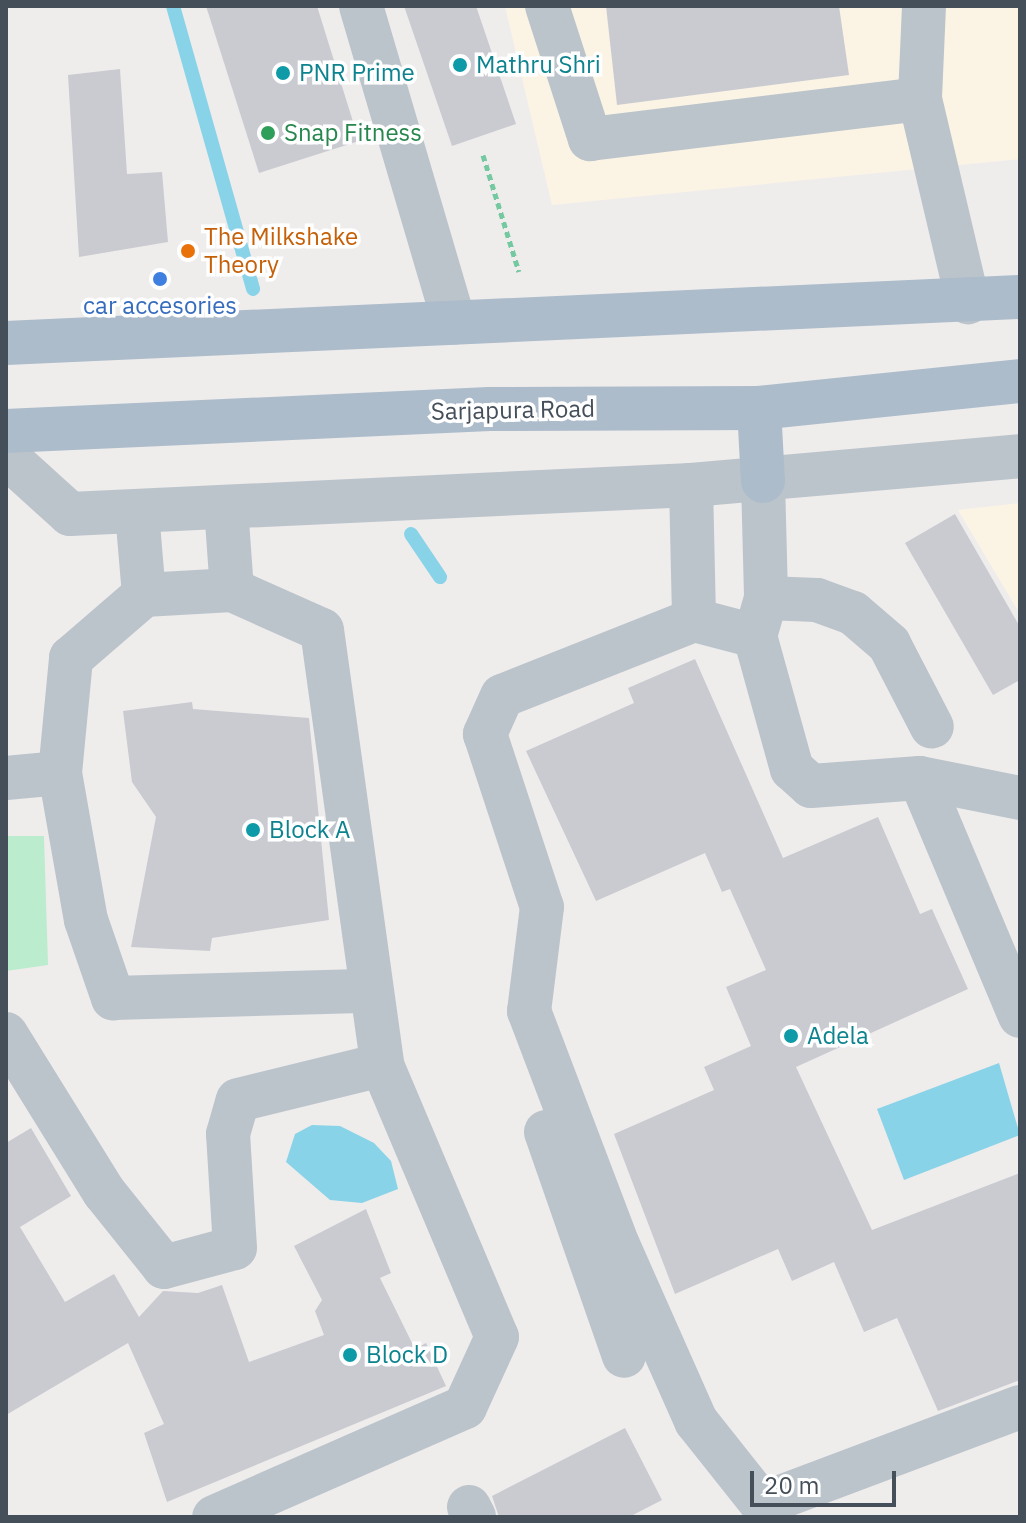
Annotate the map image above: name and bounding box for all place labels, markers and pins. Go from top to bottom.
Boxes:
place label: Mathru Shri [476,51,601,79]
marker: Mathru Shri [451,56,469,74]
place label: PNR Prime [299,59,415,87]
marker: PNR Prime [274,64,292,82]
place label: Snap Fitness [284,119,422,147]
marker: Snap Fitness [259,124,277,142]
place label: The Milkshake Theory [204,223,358,279]
marker: The Milkshake Theory [179,242,197,260]
marker: car accesories [151,270,169,288]
place label: car accesories [83,292,237,320]
place label: Block A [269,816,350,844]
marker: Block A [244,821,262,839]
place label: Adela [807,1022,869,1050]
marker: Adela [782,1027,800,1045]
place label: Block D [366,1341,448,1369]
marker: Block D [341,1346,359,1364]

